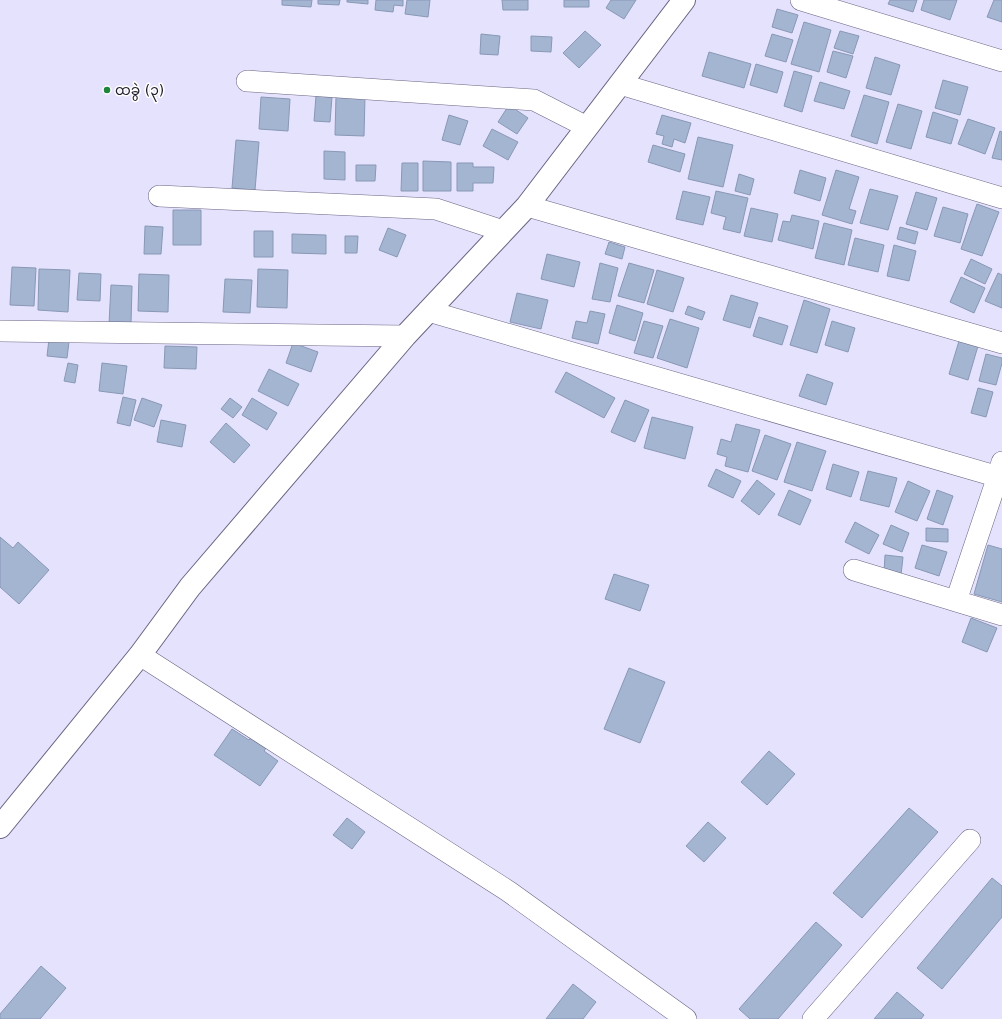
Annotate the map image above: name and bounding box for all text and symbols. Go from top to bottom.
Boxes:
place label: ထခွဲ (၃) [115,82,164,102]
marker: ထခွဲ (၃) [102,85,112,95]

